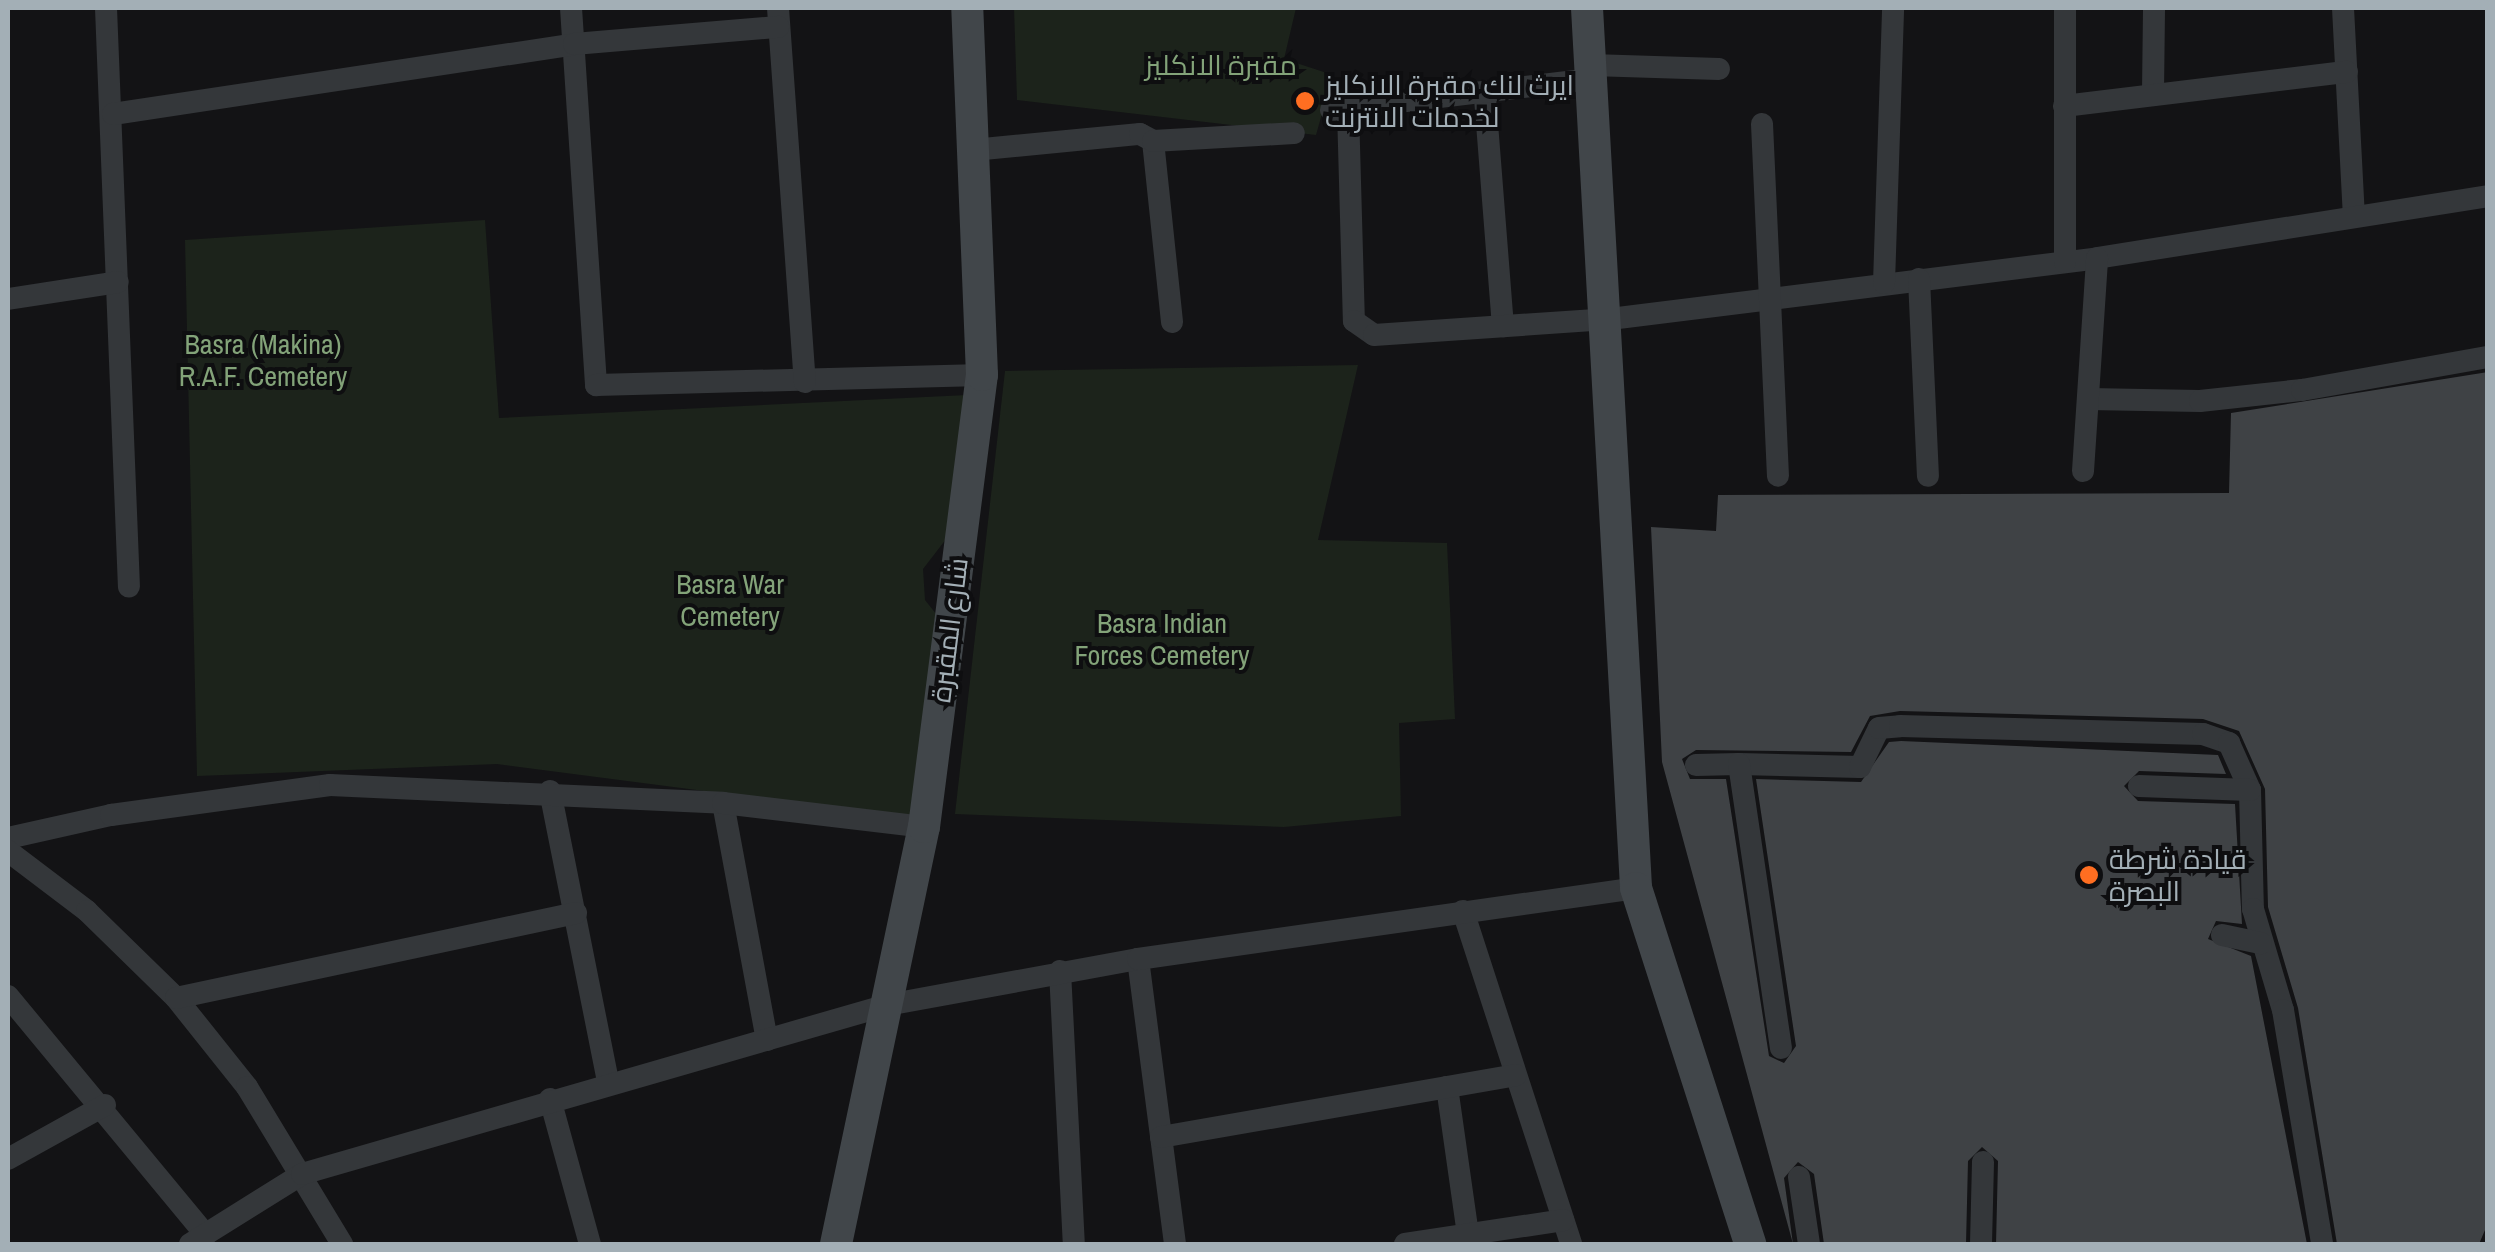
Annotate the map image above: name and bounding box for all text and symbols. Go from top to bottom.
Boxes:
park label: مقبرة الانكليز [1145,48,1297,82]
place label: ايرث لنك مقبرة الانكليز لخدمات الانترنت [1325,68,1574,134]
marker: ايرث لنك مقبرة الانكليز لخدمات الانترنت [1294,90,1316,112]
park label: Basra (Makina) R.A.F. Cemetery [179,327,347,393]
street label: شارع المقبرة [923,556,975,704]
park label: Basra War Cemetery [676,567,784,633]
park label: Basra Indian Forces Cemetery [1075,606,1249,672]
place label: قيادة شرطة البصرة [2109,842,2247,908]
marker: قيادة شرطة البصرة [2078,864,2100,886]

